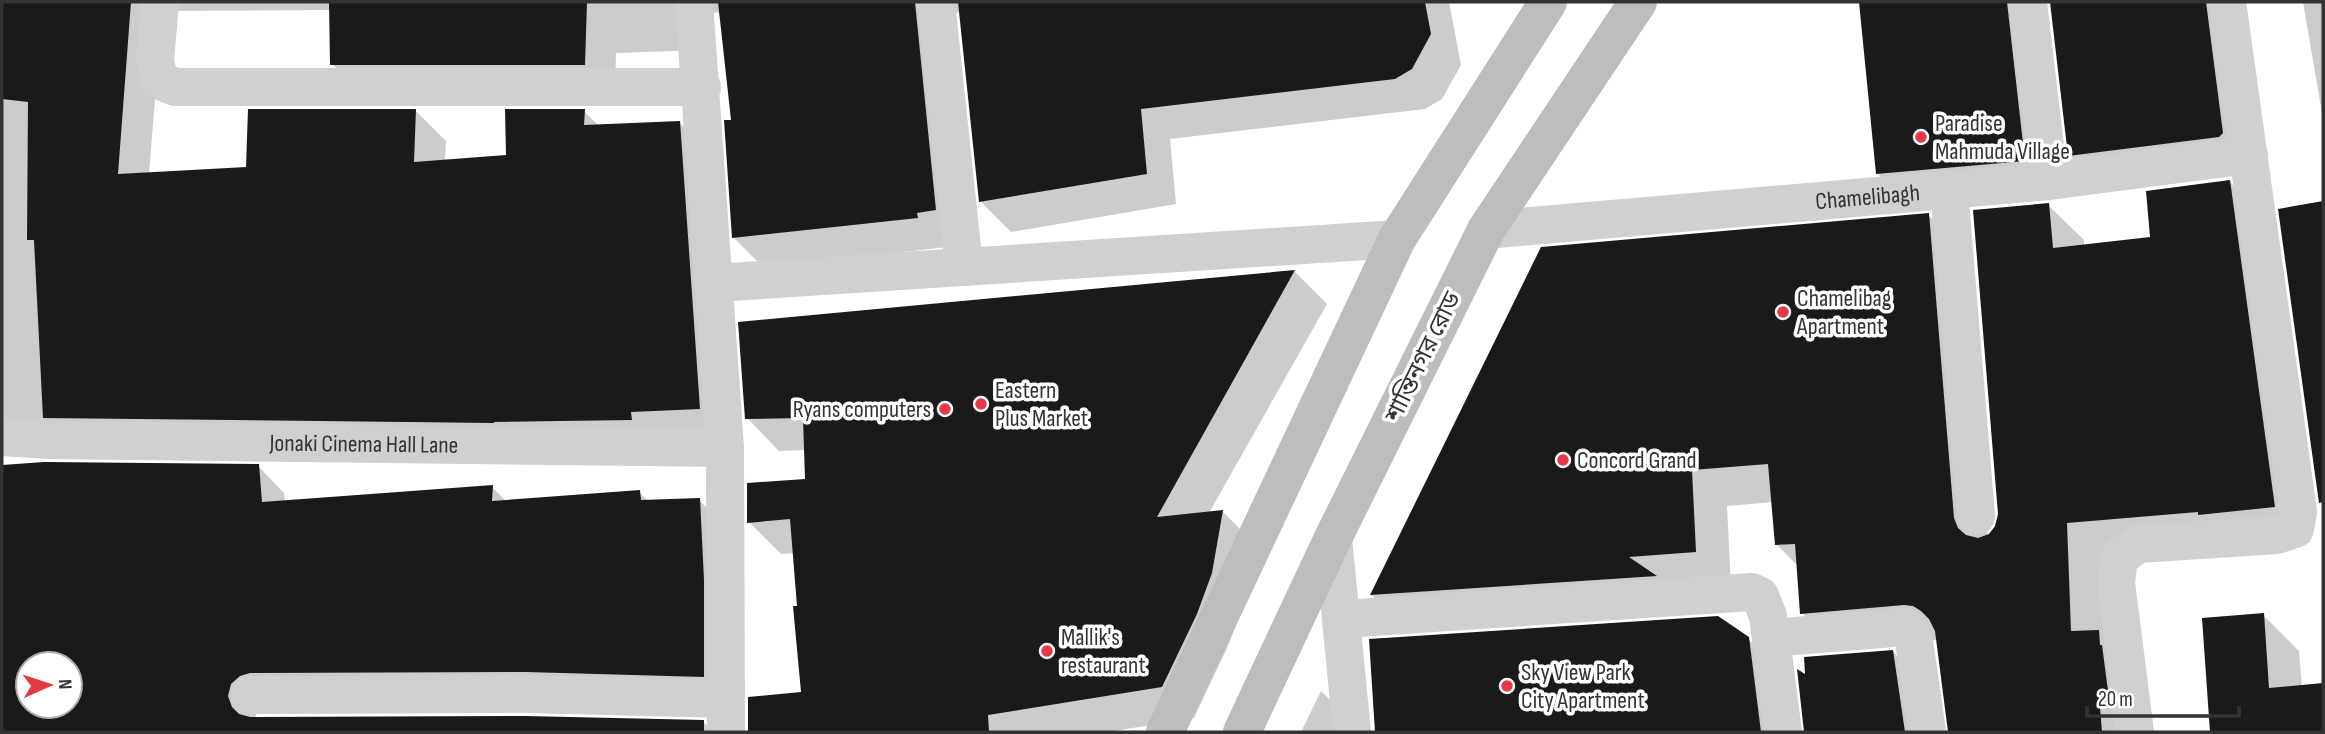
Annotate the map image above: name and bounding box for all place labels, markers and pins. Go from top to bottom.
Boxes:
place label: Paradise Mahmuda Village [1935,109,2070,166]
marker: Paradise Mahmuda Village [1913,129,1929,145]
place label: Chamelibag Apartment [1796,284,1891,341]
marker: Chamelibag Apartment [1775,304,1791,320]
place label: Eastern Plus Market [995,376,1088,433]
place label: Ryans computers [793,395,931,424]
marker: Eastern Plus Market [973,396,989,412]
marker: Ryans computers [937,401,953,417]
place label: Concord Grand [1577,446,1697,475]
marker: Concord Grand [1555,452,1571,468]
place label: Mallik's restaurant [1061,623,1146,680]
marker: Mallik's restaurant [1039,643,1055,659]
place label: Sky View Park City Apartment [1521,658,1645,715]
marker: Sky View Park City Apartment [1499,678,1515,694]

